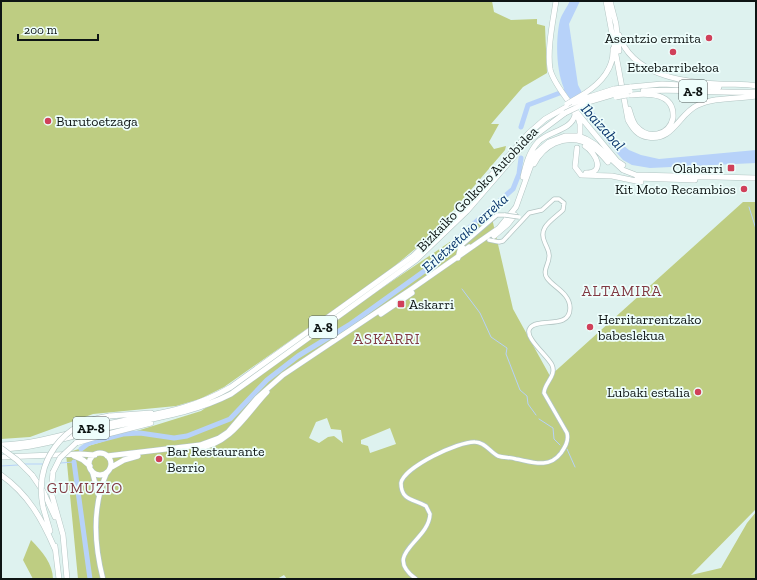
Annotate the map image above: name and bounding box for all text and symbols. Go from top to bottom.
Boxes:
scale bar [18,16,98,42]
text: 200 m [24,23,58,37]
place label: Asentzio ermita [605,30,701,47]
marker: Asentzio ermita [704,33,714,43]
marker: Etxebarribekoa [668,47,678,57]
place label: Etxebarribekoa [627,59,719,76]
road number: A-8 [679,80,707,102]
water label: Ibaizabal [577,100,629,154]
place label: Burutoetzaga [56,113,138,130]
marker: Burutoetzaga [43,116,53,126]
street label: Bizkaiko Golkoko Autobidea [413,123,542,256]
place label: Olabarri [673,160,723,177]
marker: Olabarri [726,163,736,173]
place label: Kit Moto Recambios [615,181,736,198]
marker: Kit Moto Recambios [739,184,749,194]
water label: Erletxetako erreka [418,190,512,276]
district label: ALTAMIRA [582,282,662,300]
place label: Askarri [409,296,454,313]
marker: Askarri [396,299,406,309]
place label: Herritarrentzako babeslekua [597,311,702,344]
road number: A-8 [309,316,337,338]
marker: Herritarrentzako babeslekua [585,322,595,332]
district label: ASKARRI [353,330,421,348]
place label: Lubaki estalia [607,384,690,401]
marker: Lubaki estalia [693,387,703,397]
road number: AP-8 [73,417,109,439]
place label: Bar Restaurante Berrio [167,443,265,476]
marker: Bar Restaurante Berrio [154,454,164,464]
district label: GUMUZIO [47,479,123,497]

